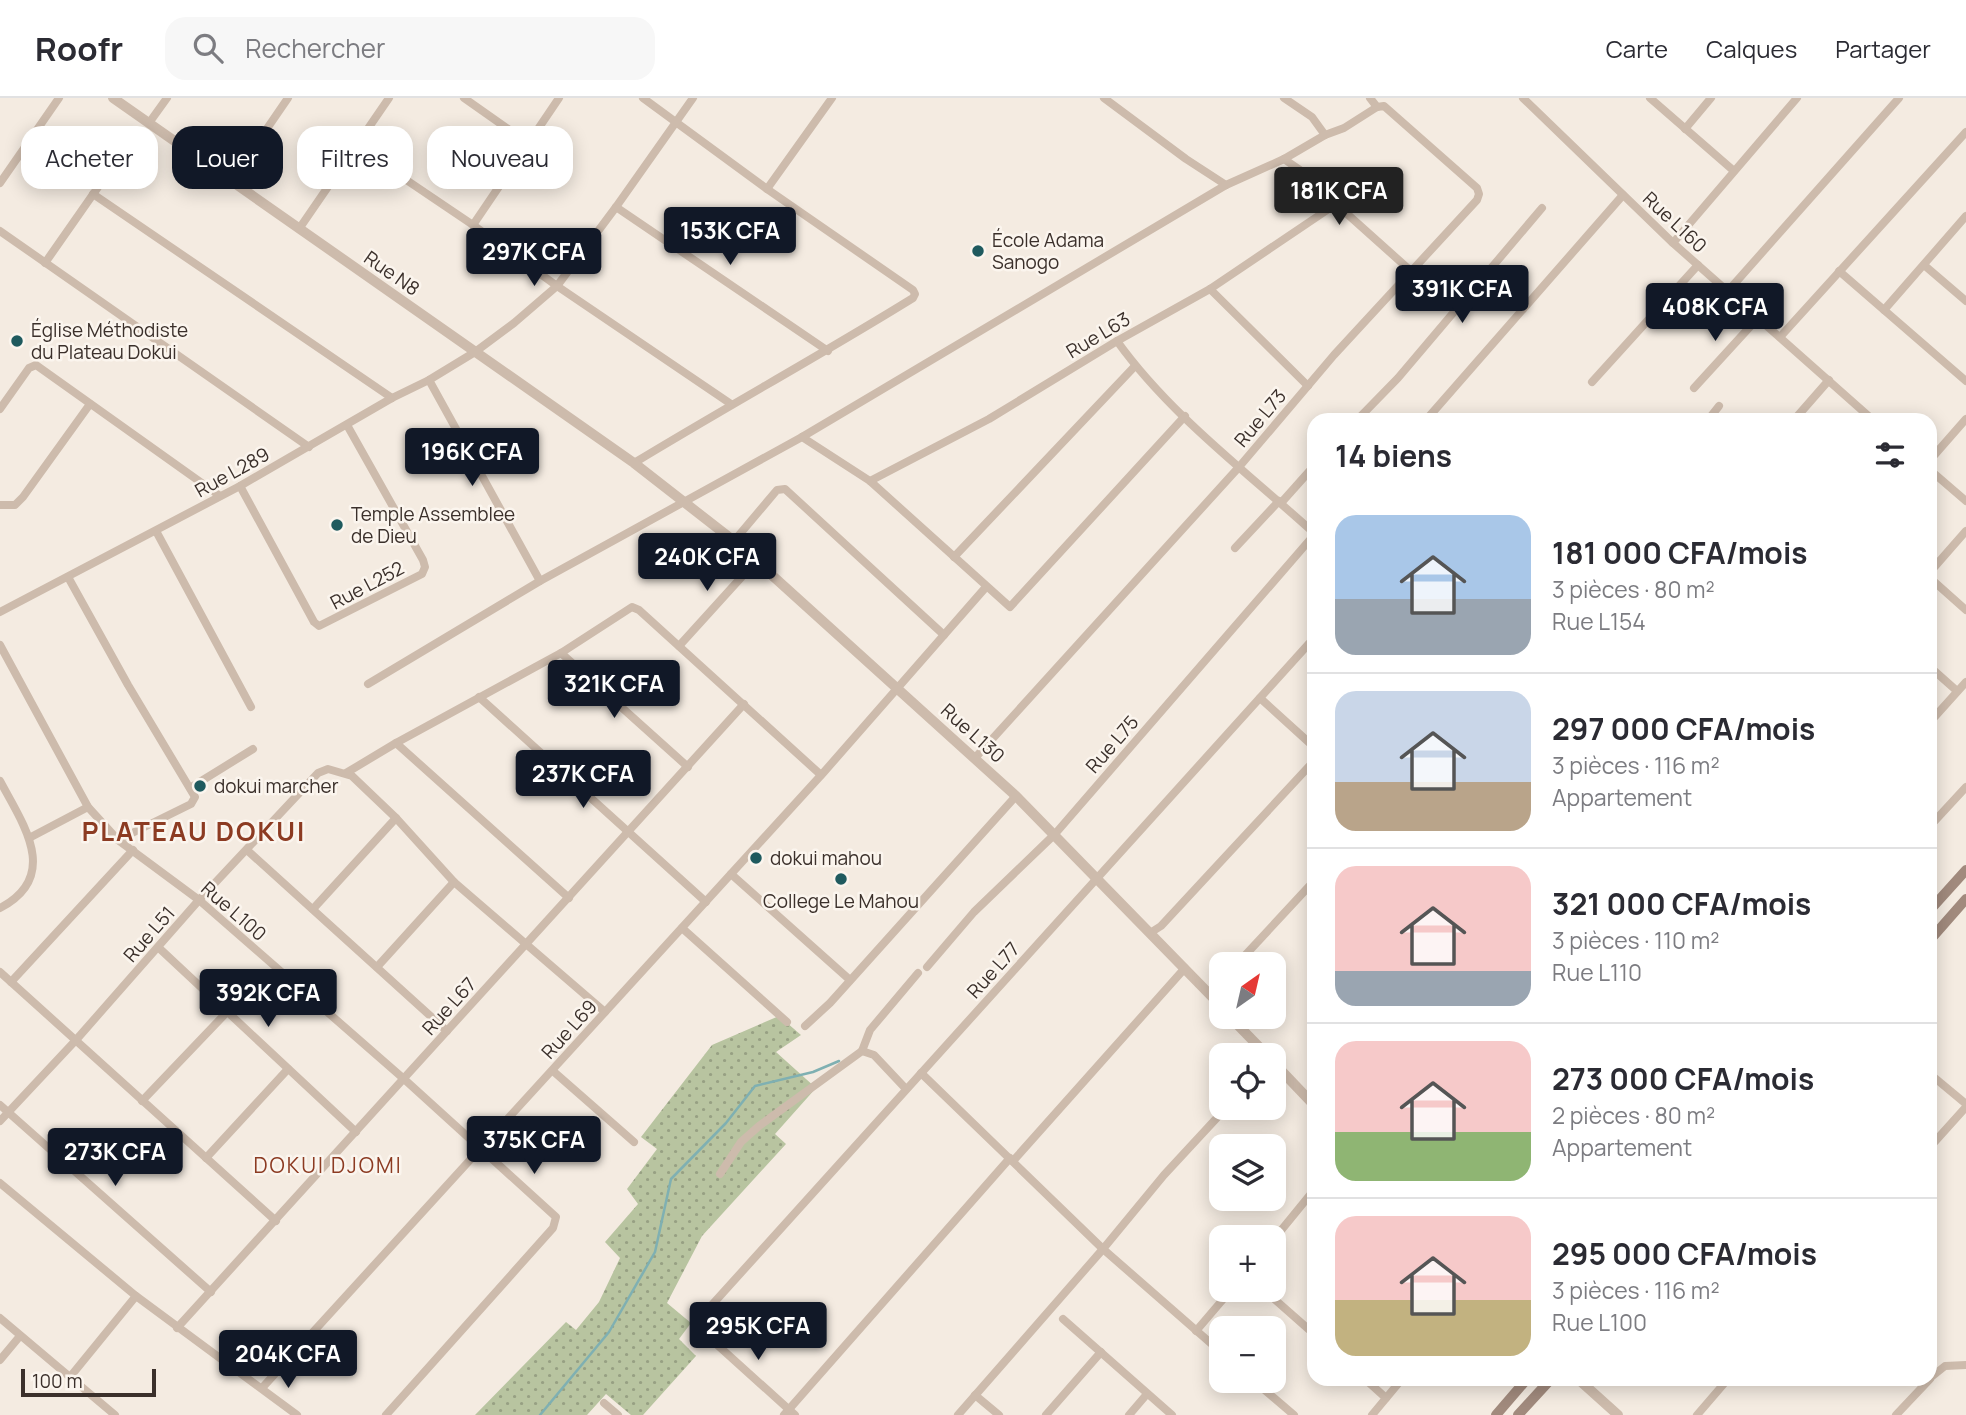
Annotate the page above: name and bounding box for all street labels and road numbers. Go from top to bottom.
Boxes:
street label: Rue L160 [1637,186,1713,258]
street label: Rue N8 [359,245,425,301]
street label: Rue L63 [1061,306,1135,364]
street label: Rue L73 [1228,384,1292,452]
street label: Rue L289 [190,441,274,503]
street label: Rue L252 [326,555,408,615]
street label: Rue L130 [936,697,1010,769]
street label: Rue L75 [1080,710,1144,778]
street label: Rue L100 [196,875,272,947]
street label: Rue L51 [117,900,181,968]
street label: Rue L77 [961,936,1025,1004]
street label: Rue L67 [416,972,482,1040]
street label: Rue L69 [535,994,603,1064]

